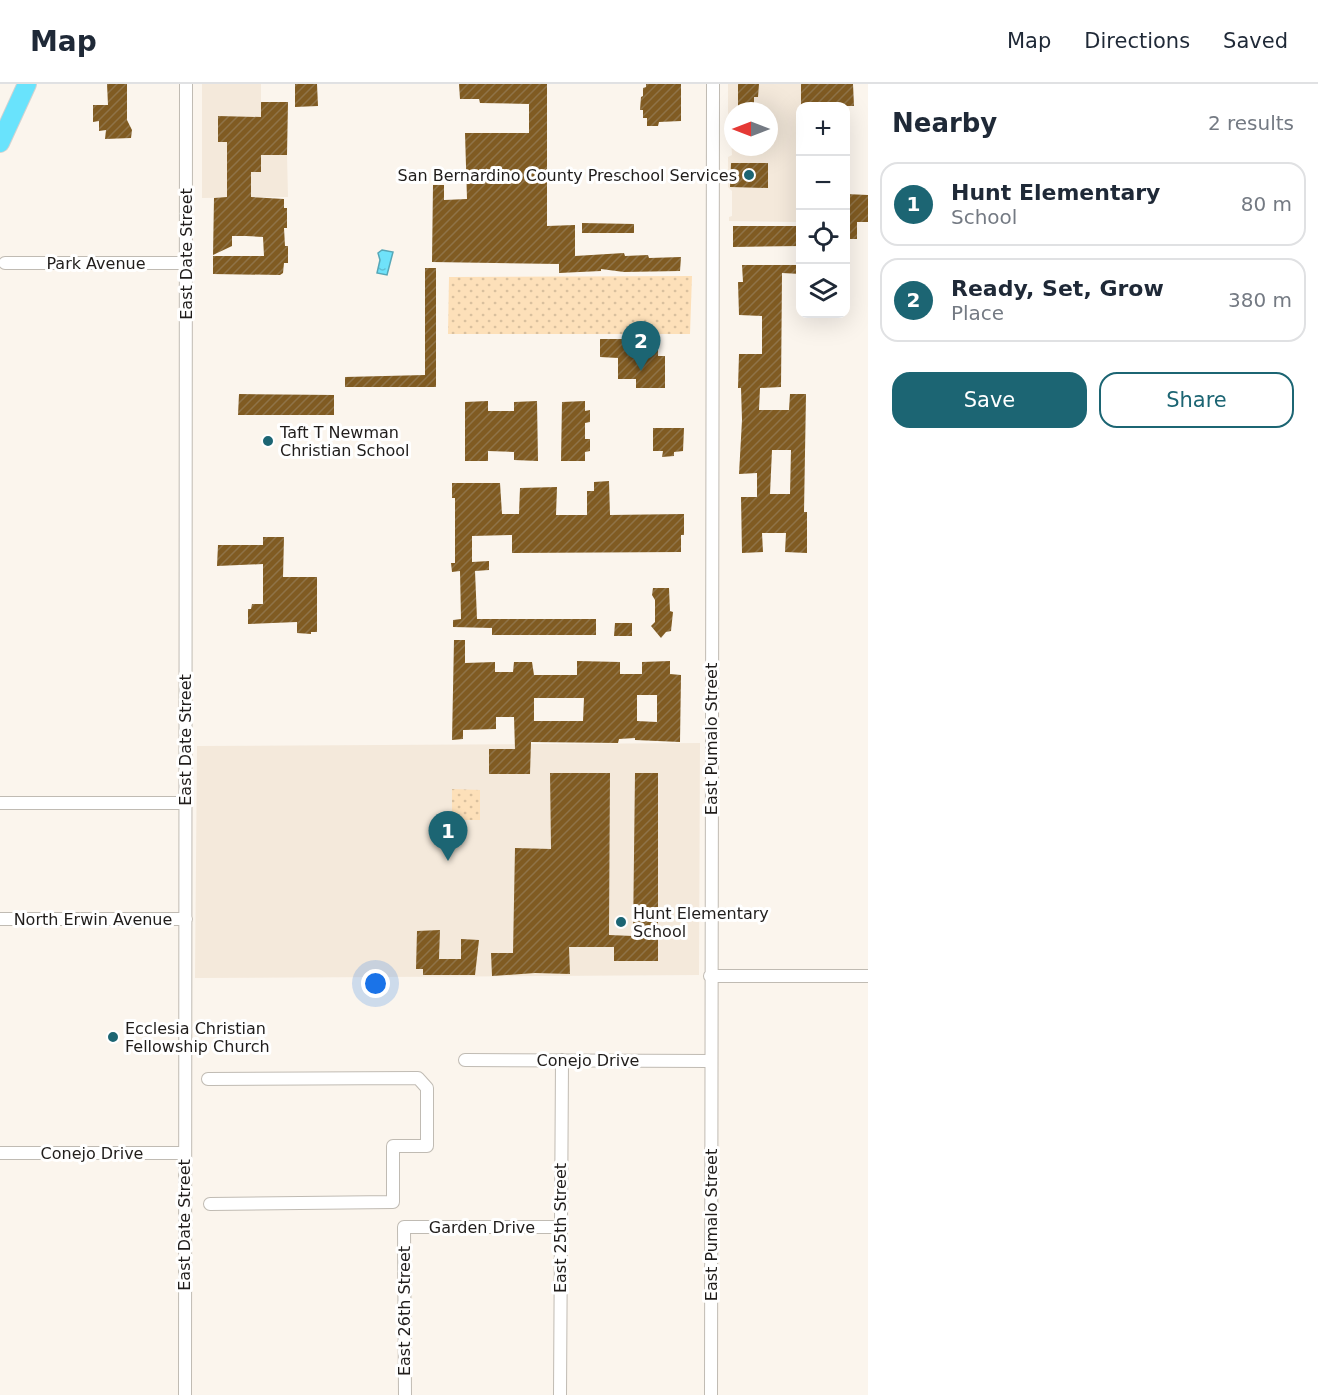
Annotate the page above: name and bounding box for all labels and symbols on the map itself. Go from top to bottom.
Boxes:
north arrow [724,102,778,156]
place label: San Bernardino County Preschool Services [397,166,737,185]
marker: San Bernardino County Preschool Services [742,168,756,182]
street label: East Date Street [177,188,196,320]
street label: Park Avenue [46,254,146,273]
pin: 2 [622,322,660,371]
place label: Taft T Newman Christian School [279,423,410,460]
marker: Taft T Newman Christian School [261,434,275,448]
street label: East Pumalo Street [702,663,721,815]
street label: East Date Street [176,674,195,806]
pin: 1 [428,812,468,861]
place label: Hunt Elementary School [633,904,769,941]
street label: North Erwin Avenue [14,910,172,929]
marker: Hunt Elementary School [614,915,628,929]
your location [361,969,390,998]
place label: Ecclesia Christian Fellowship Church [125,1019,270,1056]
marker: Ecclesia Christian Fellowship Church [106,1030,120,1044]
street label: Conejo Drive [537,1051,639,1070]
street label: Conejo Drive [41,1144,143,1163]
street label: East Pumalo Street [702,1149,721,1301]
street label: East Date Street [175,1159,194,1291]
street label: East 25th Street [551,1163,570,1293]
street label: Garden Drive [429,1218,535,1237]
street label: East 26th Street [395,1246,414,1376]

